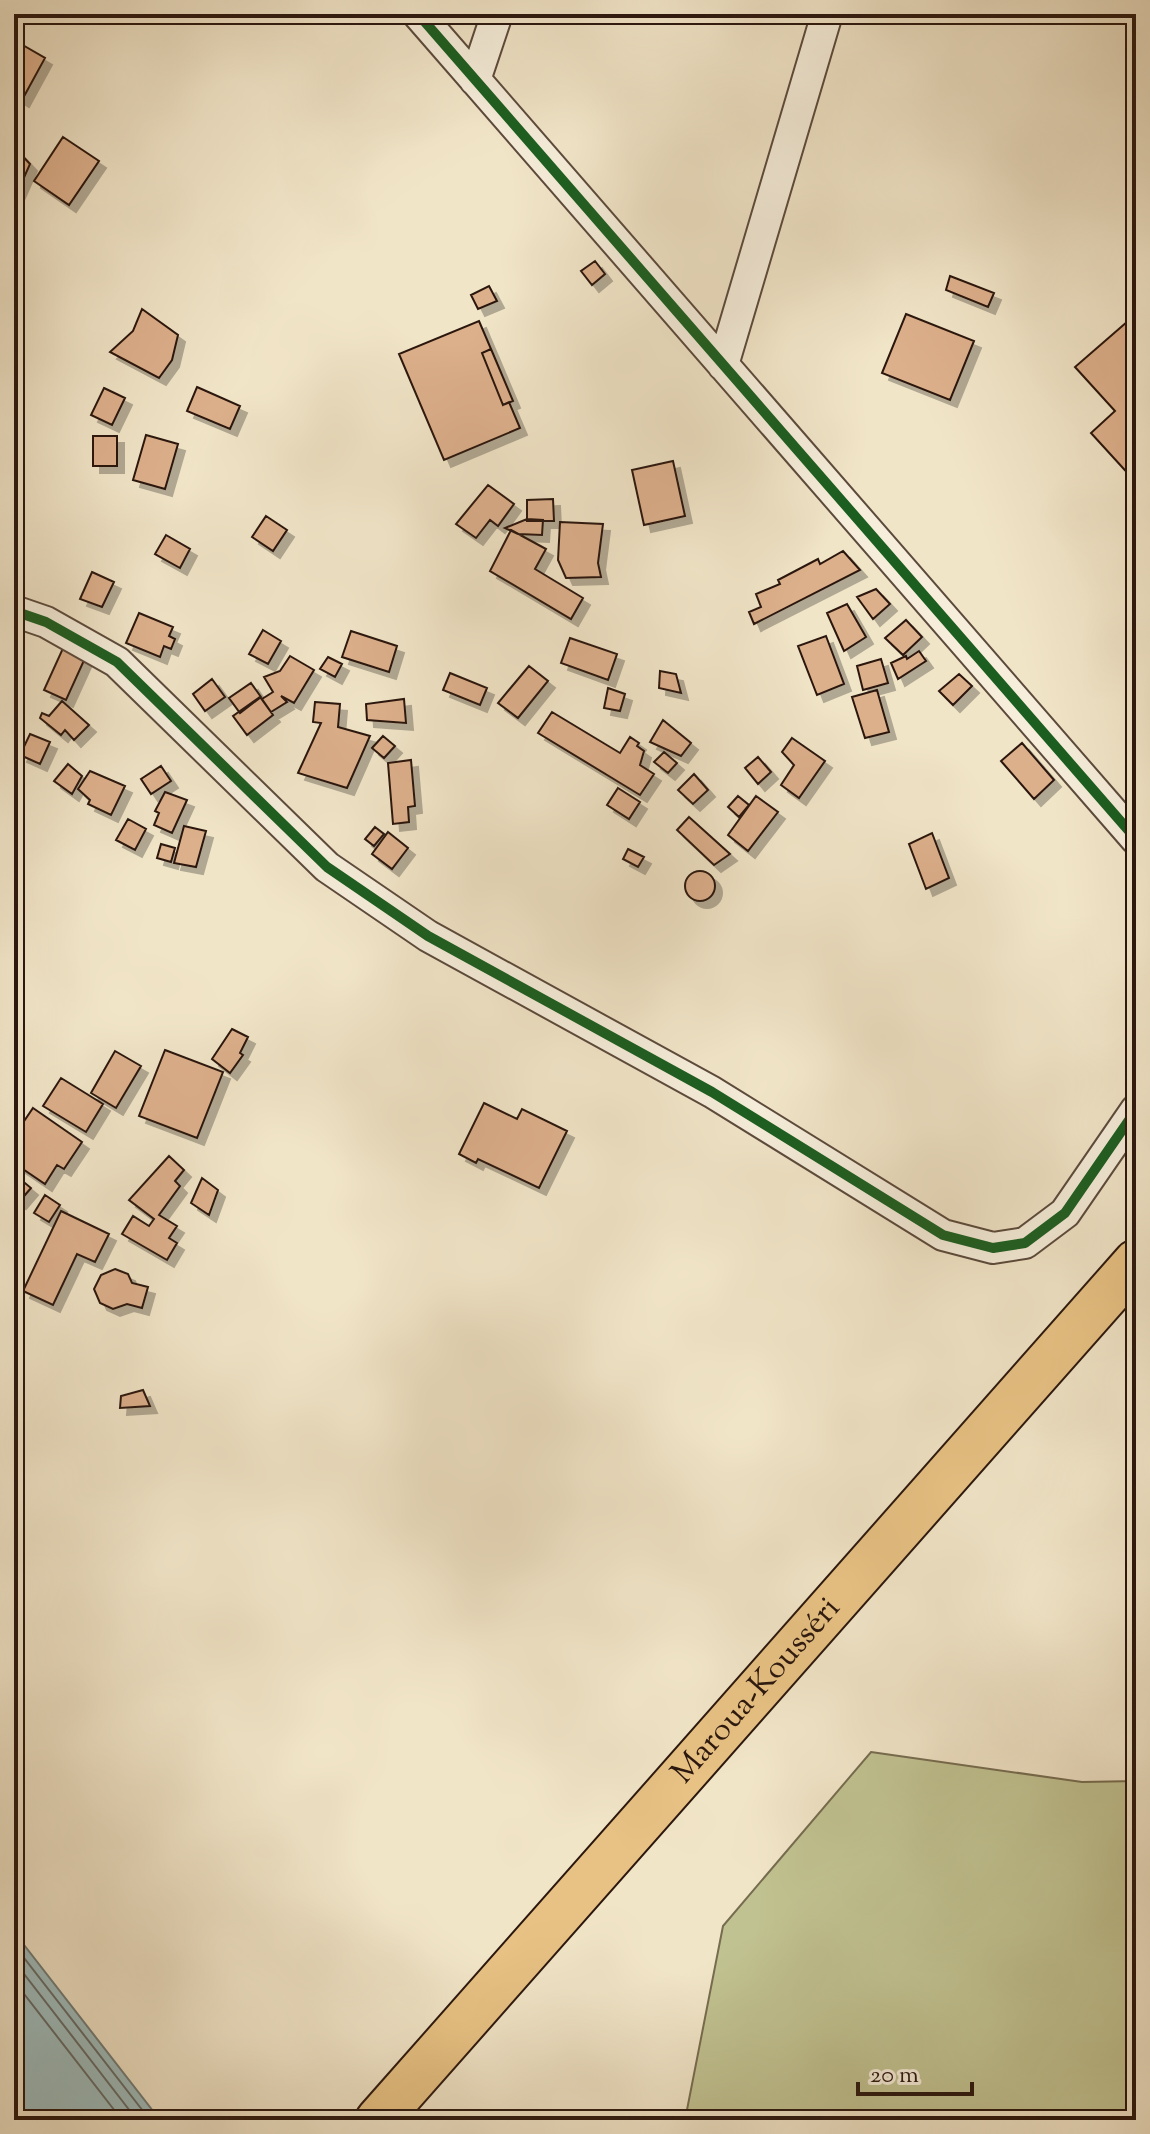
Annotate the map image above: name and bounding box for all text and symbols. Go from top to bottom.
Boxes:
street label: Maroua-Kousséri [661,1588,852,1795]
scale bar [858,2046,972,2096]
text: 20 m [870,2059,919,2093]

